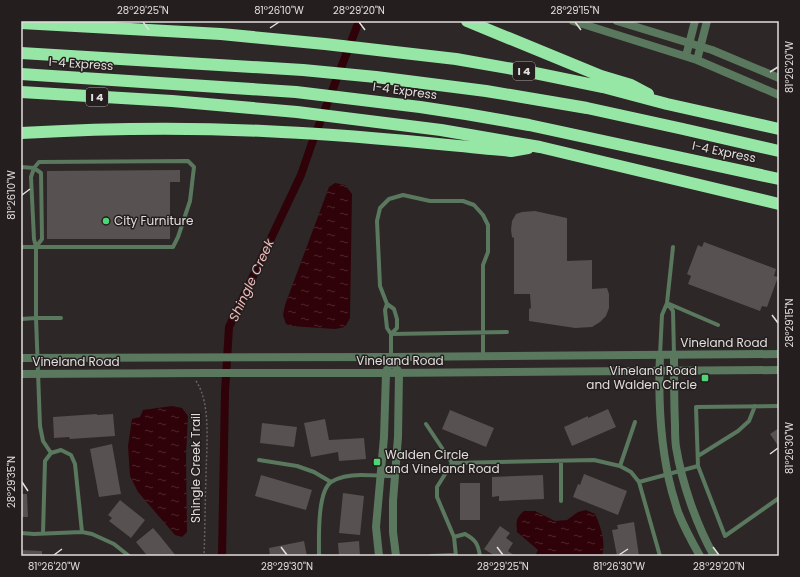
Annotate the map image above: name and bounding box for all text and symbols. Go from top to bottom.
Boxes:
text: 28°29'25"N [117,3,169,18]
text: 81°26'10"W [254,3,304,18]
text: 28°29'20"N [333,3,385,18]
text: 28°29'15"N [550,3,600,18]
text: 81°26'20"W [782,41,797,93]
street label: I-4 Express [48,53,114,74]
road number: I 4 [513,62,535,80]
street label: I-4 Express [372,78,438,103]
road number: I 4 [86,88,108,106]
street label: I-4 Express [691,136,758,167]
text: 81°26'10"W [4,170,19,220]
place label: City Furniture [114,212,193,229]
marker: City Furniture [101,216,111,226]
water label: Shingle Creek [224,235,279,325]
text: 28°29'15"N [782,298,797,348]
street label: Vineland Road [680,334,768,351]
street label: Vineland Road [356,352,444,369]
street label: Vineland Road [32,353,120,370]
place label: Vineland Road and Walden Circle [586,362,697,393]
marker: Vineland Road and Walden Circle [700,373,710,383]
street label: Shingle Creek Trail [187,413,204,523]
text: 81°26'30"W [782,422,797,474]
place label: Walden Circle and Vineland Road [385,446,500,477]
text: 28°29'35"N [4,456,19,508]
marker: Walden Circle and Vineland Road [372,457,382,467]
text: 81°26'20"W [28,559,80,574]
text: 28°29'30"N [261,559,313,574]
text: 28°29'25"N [477,559,529,574]
text: 81°26'30"W [593,559,645,574]
text: 28°29'20"N [693,559,745,574]

